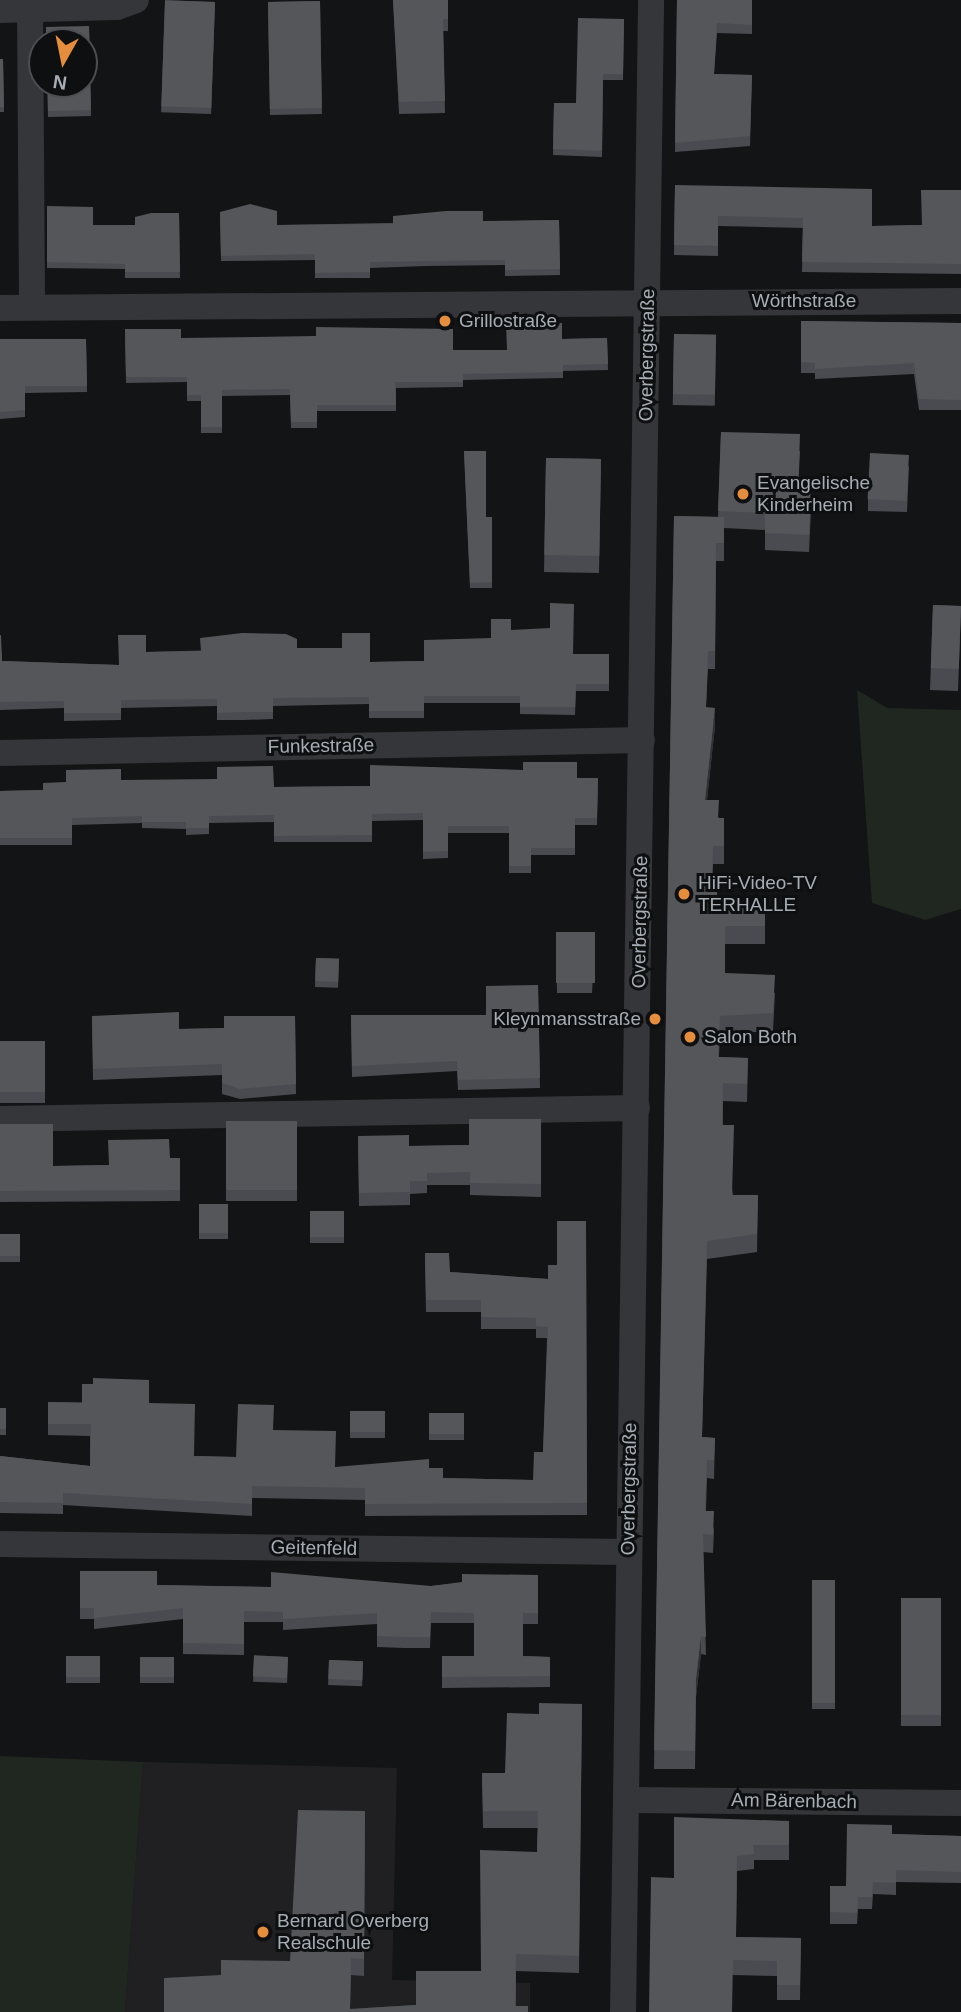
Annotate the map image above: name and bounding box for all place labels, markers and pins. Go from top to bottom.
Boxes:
place label: Grillostraße [459,310,557,332]
marker: Grillostraße [437,313,453,329]
place label: Evangelische Kinderheim [757,472,870,516]
marker: Evangelische Kinderheim [735,486,751,502]
place label: HiFi-Video-TV TERHALLE [698,872,817,916]
marker: HiFi-Video-TV TERHALLE [676,886,692,902]
place label: Kleynmansstraße [493,1008,641,1030]
marker: Kleynmansstraße [647,1011,663,1027]
place label: Salon Both [704,1026,797,1048]
marker: Salon Both [682,1029,698,1045]
place label: Bernard Overberg Realschule [277,1910,429,1954]
marker: Bernard Overberg Realschule [255,1924,271,1940]

